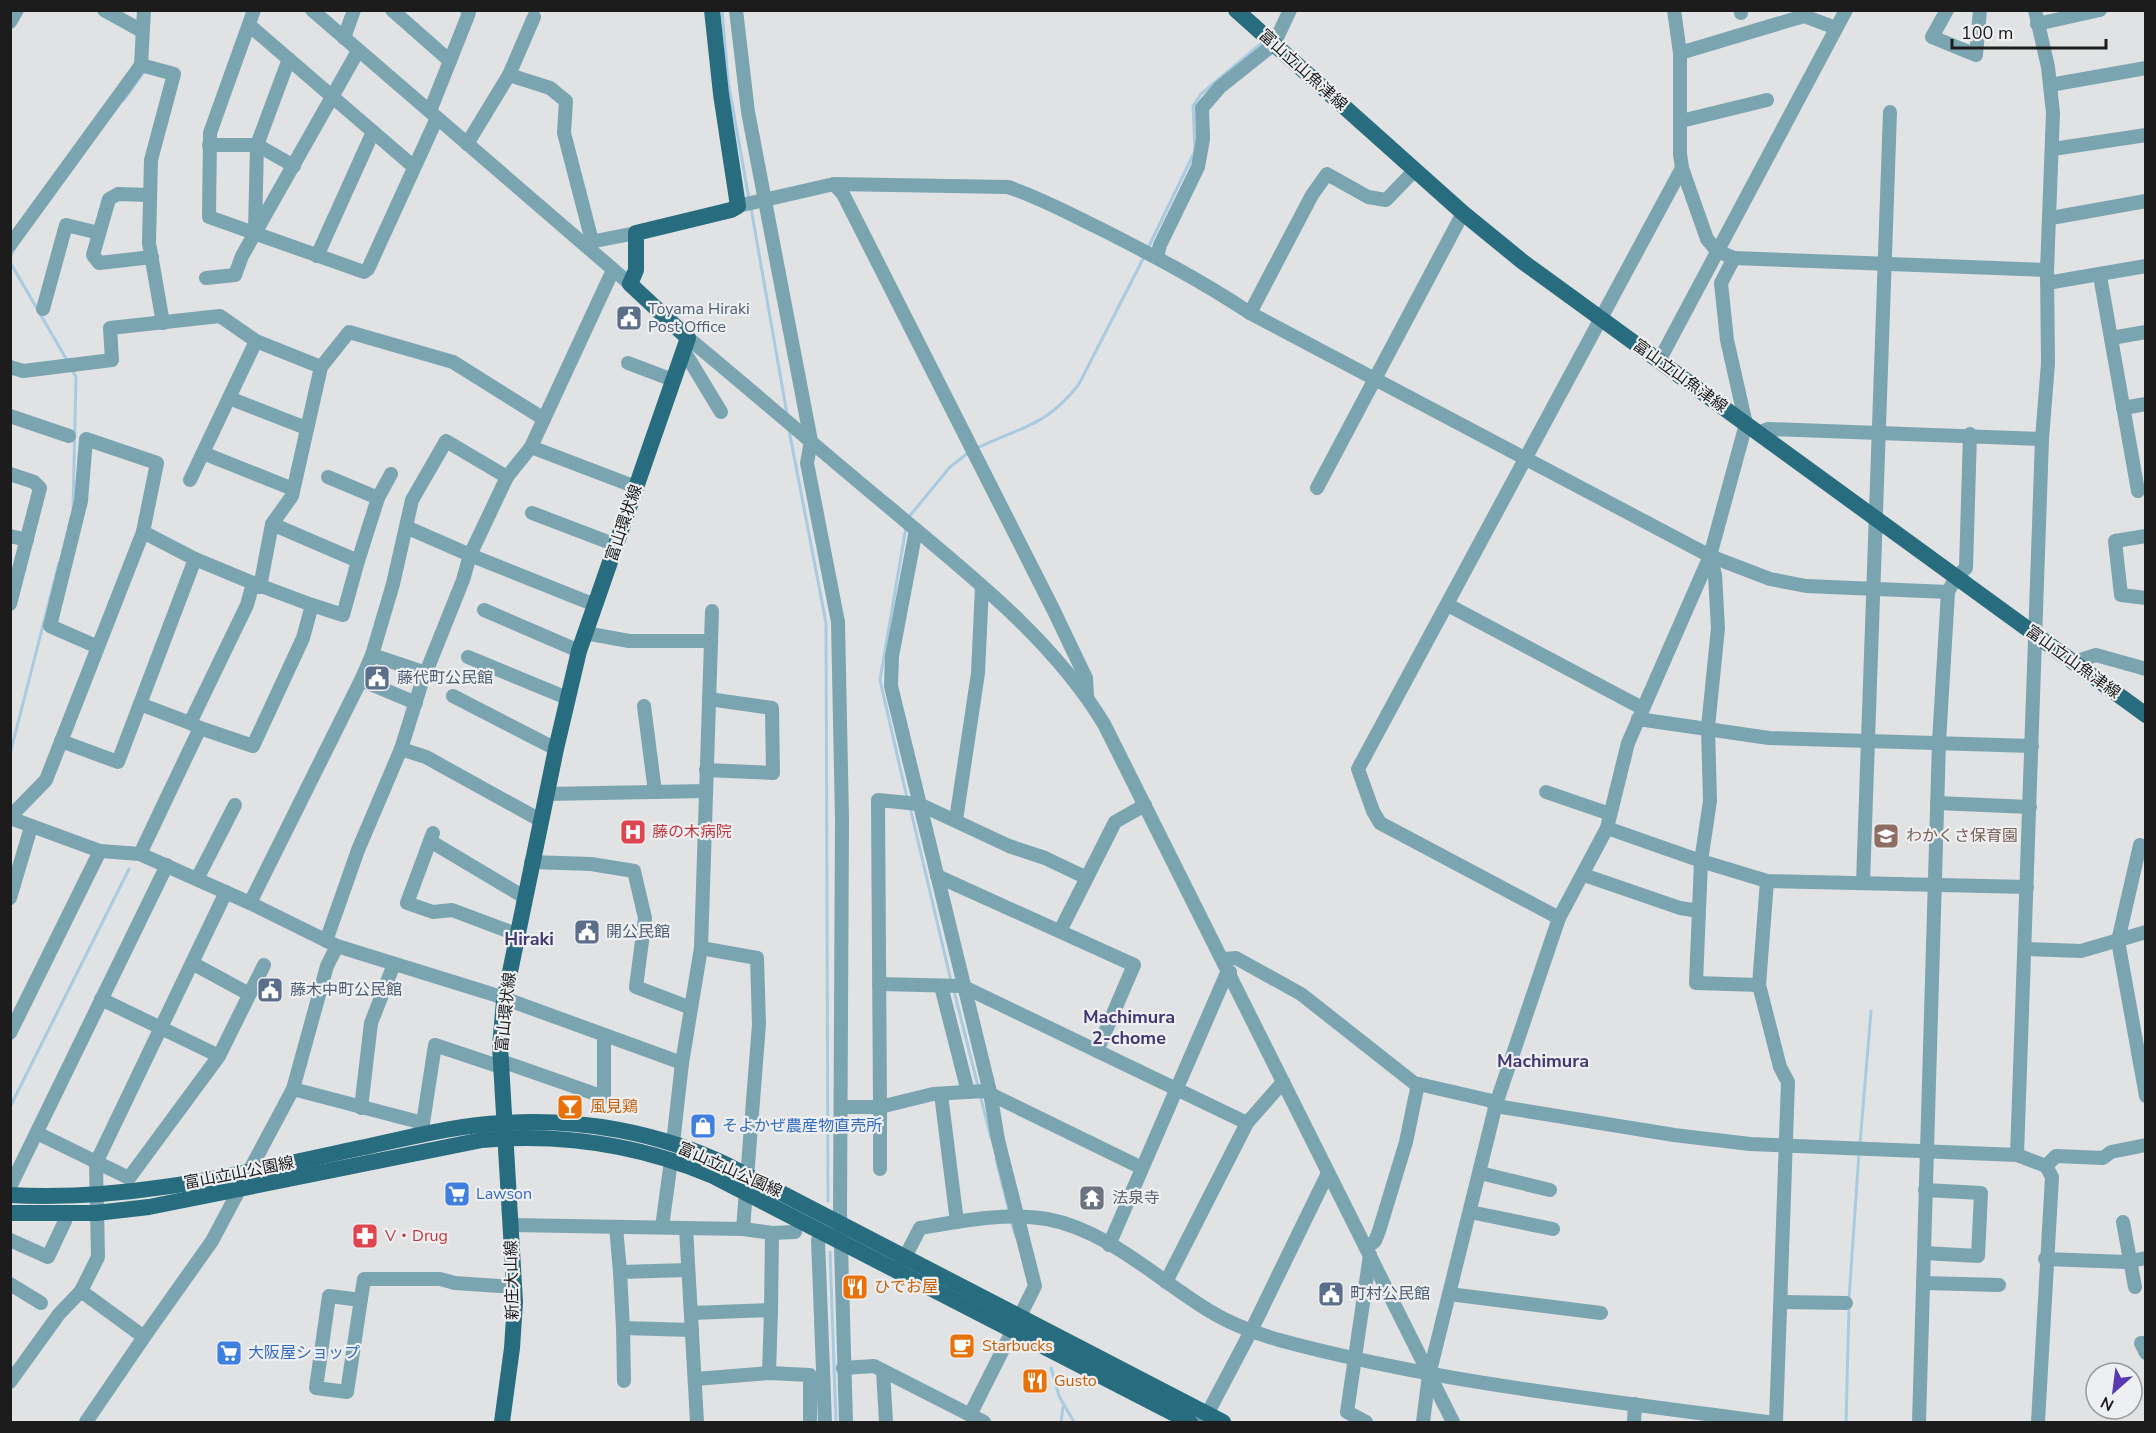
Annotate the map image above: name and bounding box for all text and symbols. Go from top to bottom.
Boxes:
scale bar [1952,12,2106,50]
text: 100 m [1961,21,2013,45]
street label: 富山立山魚津線 [1254,24,1352,116]
place label: Toyama Hiraki Post Office [648,298,750,338]
public building icon: Toyama Hiraki Post Office [614,303,644,333]
street label: 富山立山魚津線 [1628,334,1732,418]
street label: 富山環状線 [601,482,647,564]
street label: 富山立山魚津線 [2021,620,2125,704]
public building icon: 藤代町公民館 [362,663,392,693]
place label: 藤代町公民館 [397,667,493,689]
hospital icon: 藤の木病院 [618,817,648,847]
place label: 藤の木病院 [652,821,732,843]
school or university icon: わかくさ保育園 [1871,821,1901,851]
place label: わかくさ保育園 [1906,825,2018,847]
public building icon: 開公民館 [572,917,602,947]
place label: 開公民館 [606,921,670,943]
district label: Hiraki [504,927,554,951]
street label: 富山環状線 [491,971,521,1053]
public building icon: 藤木中町公民館 [255,975,285,1005]
place label: 藤木中町公民館 [290,979,402,1001]
district label: Machimura 2-chome [1083,1005,1175,1050]
district label: Machimura [1497,1049,1589,1073]
bar icon: 風見鶏 [555,1092,585,1122]
place label: 風見鶏 [590,1096,638,1118]
shop icon: そよかぜ農産物直売所 [688,1111,718,1141]
place label: そよかぜ農産物直売所 [722,1115,882,1137]
street label: 富山立山公園線 [674,1137,786,1203]
street label: 富山立山公園線 [182,1152,296,1194]
supermarket icon: Lawson [442,1179,472,1209]
place label: Lawson [476,1183,532,1205]
temple icon: 法泉寺 [1077,1183,1107,1213]
place label: 法泉寺 [1112,1187,1160,1209]
pharmacy icon: V・Drug [350,1221,380,1251]
place label: V・Drug [384,1225,448,1247]
street label: 新庄大山線 [500,1240,524,1320]
restaurant icon: ひでお屋 [840,1272,870,1302]
place label: ひでお屋 [874,1276,938,1298]
public building icon: 町村公民館 [1316,1279,1346,1309]
place label: 町村公民館 [1350,1283,1430,1305]
cafe icon: Starbucks [947,1331,977,1361]
place label: Starbucks [982,1335,1053,1357]
supermarket icon: 大阪屋ショップ [214,1338,244,1368]
place label: 大阪屋ショップ [248,1342,360,1364]
north arrow [2084,1361,2144,1421]
restaurant icon: Gusto [1020,1366,1050,1396]
place label: Gusto [1054,1370,1097,1392]
text: N [2097,1391,2118,1416]

